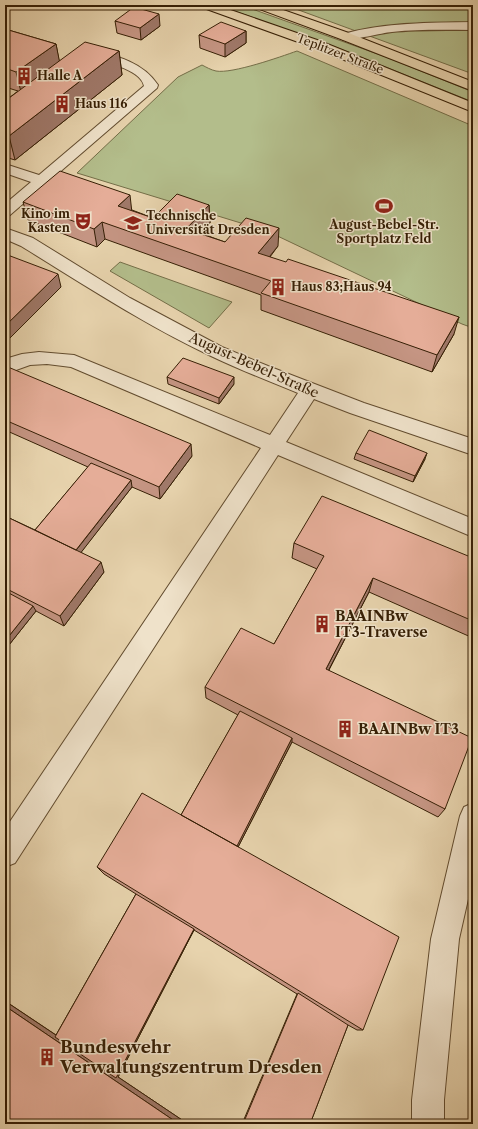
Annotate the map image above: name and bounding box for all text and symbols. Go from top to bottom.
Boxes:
street label: Teplitzer Straße [294,30,386,77]
building icon: Halle A [14,66,34,86]
place label: Halle A [37,68,83,83]
building icon: Haus 116 [52,94,72,114]
place label: Haus 116 [75,96,127,111]
sports icon: August-Bebel-Str. Sportplatz Feld [374,196,394,216]
place label: Kino im Kasten [21,206,71,235]
place label: Technische Universität Dresden [146,208,270,237]
theatre icon: Kino im Kasten [73,211,93,231]
school or university icon: Technische Universität Dresden [123,213,143,233]
place label: August-Bebel-Str. Sportplatz Feld [328,217,439,246]
building icon: Haus 83;Haus 94 [268,277,288,297]
place label: Haus 83;Haus 94 [291,279,392,294]
street label: August-Bebel-Straße [185,328,322,402]
place label: BAAINBw IT3-Traverse [335,607,428,641]
building icon: BAAINBw IT3-Traverse [312,614,332,634]
building icon: BAAINBw IT3 [335,719,355,739]
place label: BAAINBw IT3 [358,720,459,738]
place label: Bundeswehr Verwaltungszentrum Dresden [59,1037,322,1077]
building icon: Bundeswehr Verwaltungszentrum Dresden [37,1047,57,1067]

